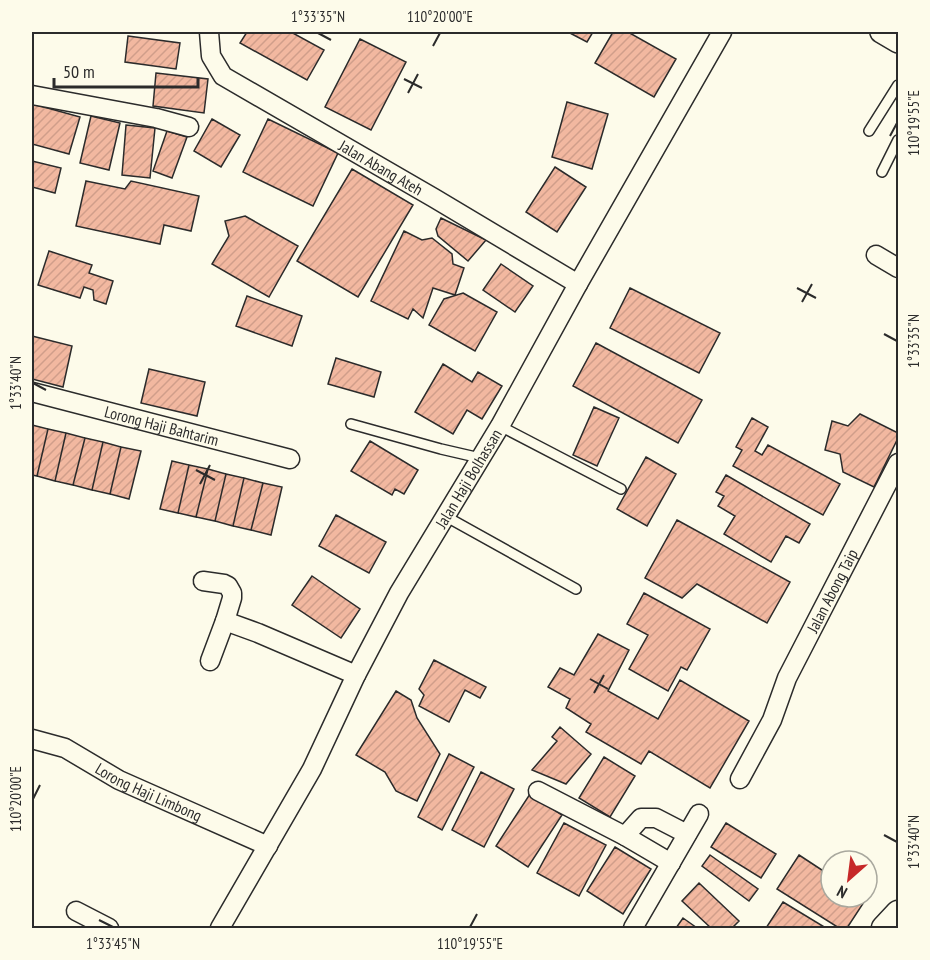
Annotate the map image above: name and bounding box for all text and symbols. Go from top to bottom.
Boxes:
text: 1°33'35"N [291,7,345,26]
text: 110°20'00"E [407,7,473,26]
scale bar [54,51,198,89]
text: 50 m [63,60,95,83]
text: 110°19'55"E [904,90,923,156]
street label: Jalan Abang Ateh [335,135,427,199]
text: 1°33'35"N [904,314,923,368]
text: 1°33'40"N [6,356,25,410]
street label: Lorong Haji Bahtarim [103,401,221,450]
street label: Jalan Haji Bolhassan [430,425,506,532]
street label: Jalan Abong Taip [802,545,862,637]
street label: Lorong Haji Limbong [92,758,205,825]
text: 110°20'00"E [6,766,25,832]
text: 1°33'40"N [904,815,923,869]
north arrow [819,849,879,909]
text: N [833,881,850,903]
text: 1°33'45"N [86,934,140,953]
text: 110°19'55"E [437,934,503,953]

